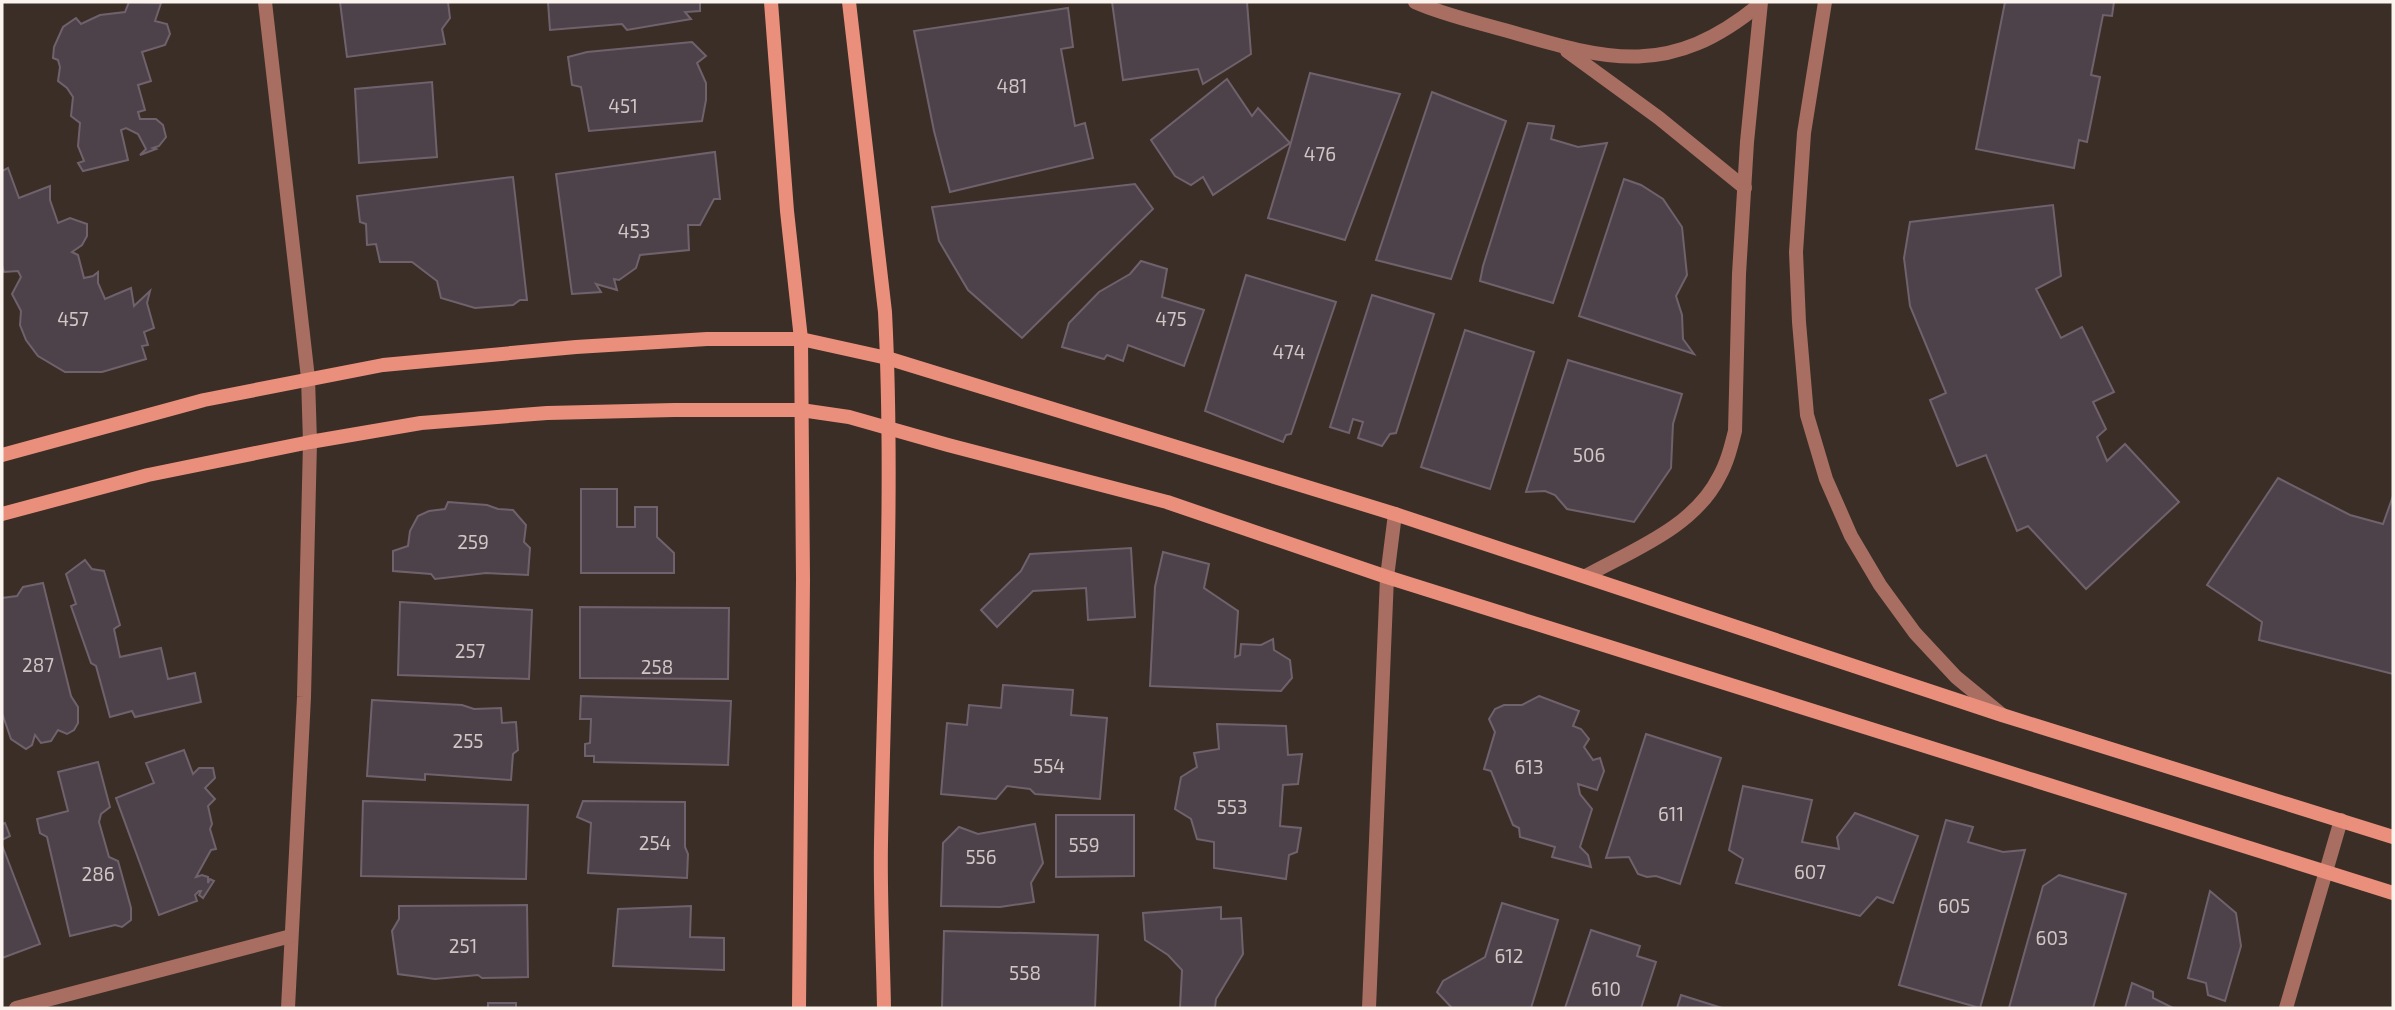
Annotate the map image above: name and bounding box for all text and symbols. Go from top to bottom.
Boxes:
house number: 481 [997,74,1027,97]
house number: 451 [608,94,638,117]
house number: 476 [1304,142,1336,165]
house number: 453 [618,219,650,242]
house number: 457 [57,307,89,330]
house number: 475 [1155,307,1187,330]
house number: 474 [1272,340,1306,363]
house number: 506 [1573,443,1605,466]
house number: 259 [457,530,489,553]
house number: 257 [455,639,486,662]
house number: 287 [22,653,54,676]
house number: 258 [641,655,673,678]
house number: 255 [452,729,484,752]
house number: 554 [1033,754,1065,777]
house number: 613 [1515,755,1544,778]
house number: 553 [1217,795,1247,818]
house number: 611 [1658,802,1684,825]
house number: 254 [639,831,671,854]
house number: 559 [1068,833,1100,856]
house number: 556 [965,845,997,868]
house number: 607 [1794,860,1826,883]
house number: 286 [81,862,115,885]
house number: 605 [1938,894,1970,917]
house number: 603 [2036,926,2068,949]
house number: 251 [449,934,477,957]
house number: 612 [1494,944,1524,967]
house number: 558 [1009,961,1041,984]
house number: 610 [1591,977,1621,1000]

